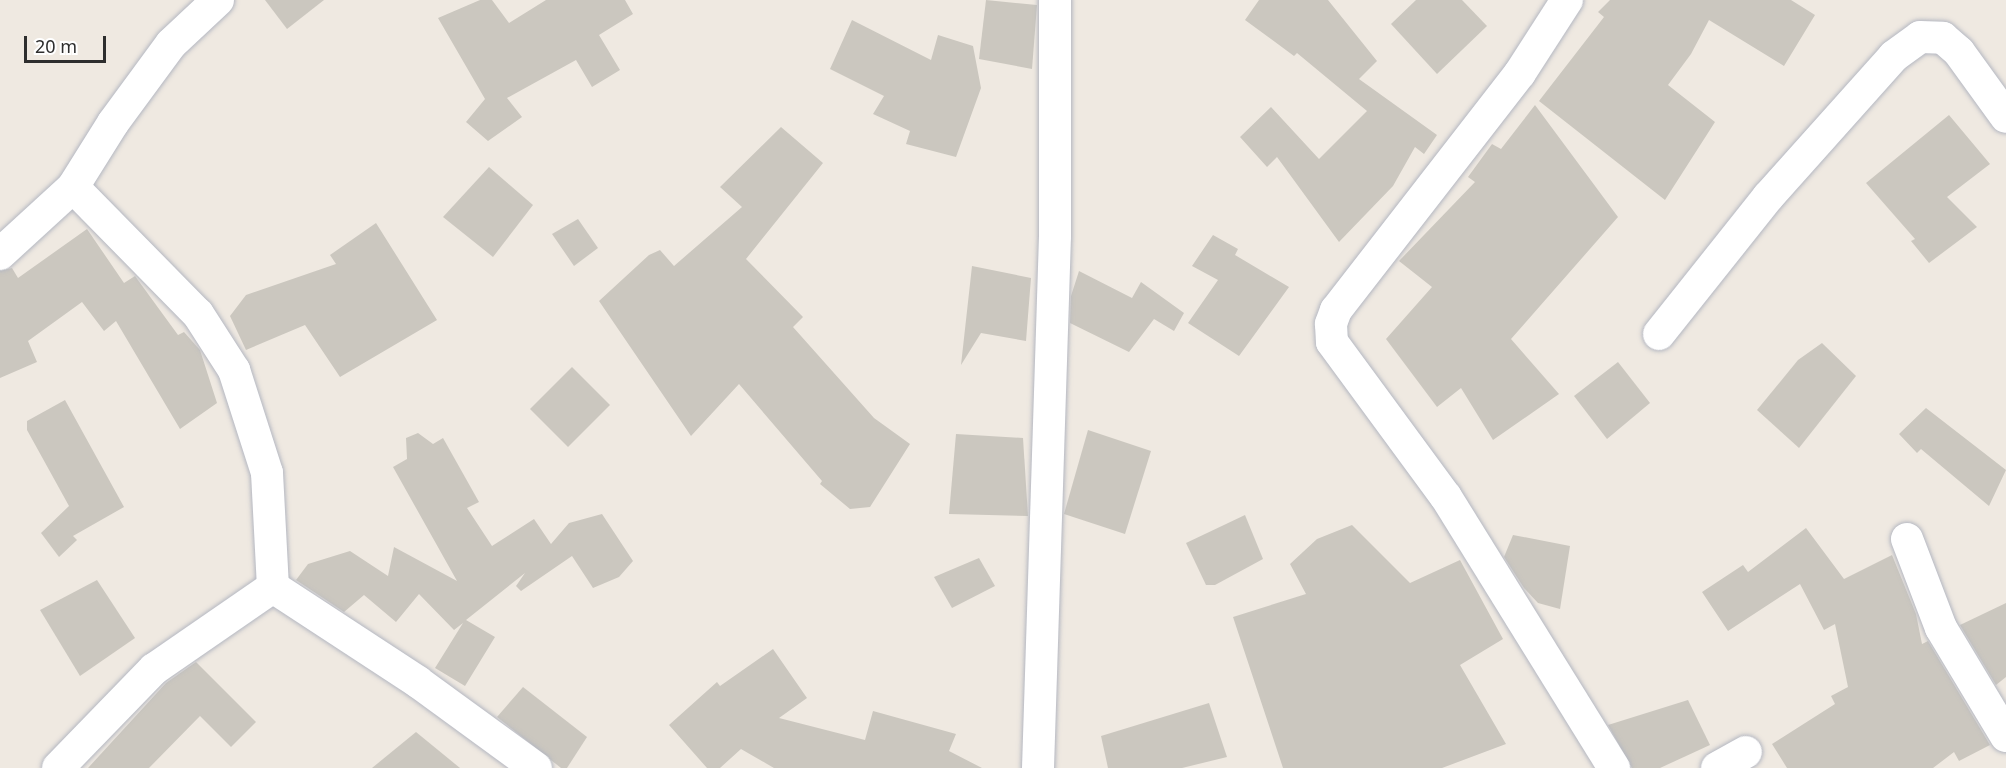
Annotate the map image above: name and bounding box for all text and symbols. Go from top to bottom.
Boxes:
scale bar [27,24,110,62]
text: 20 m [35,34,77,58]

